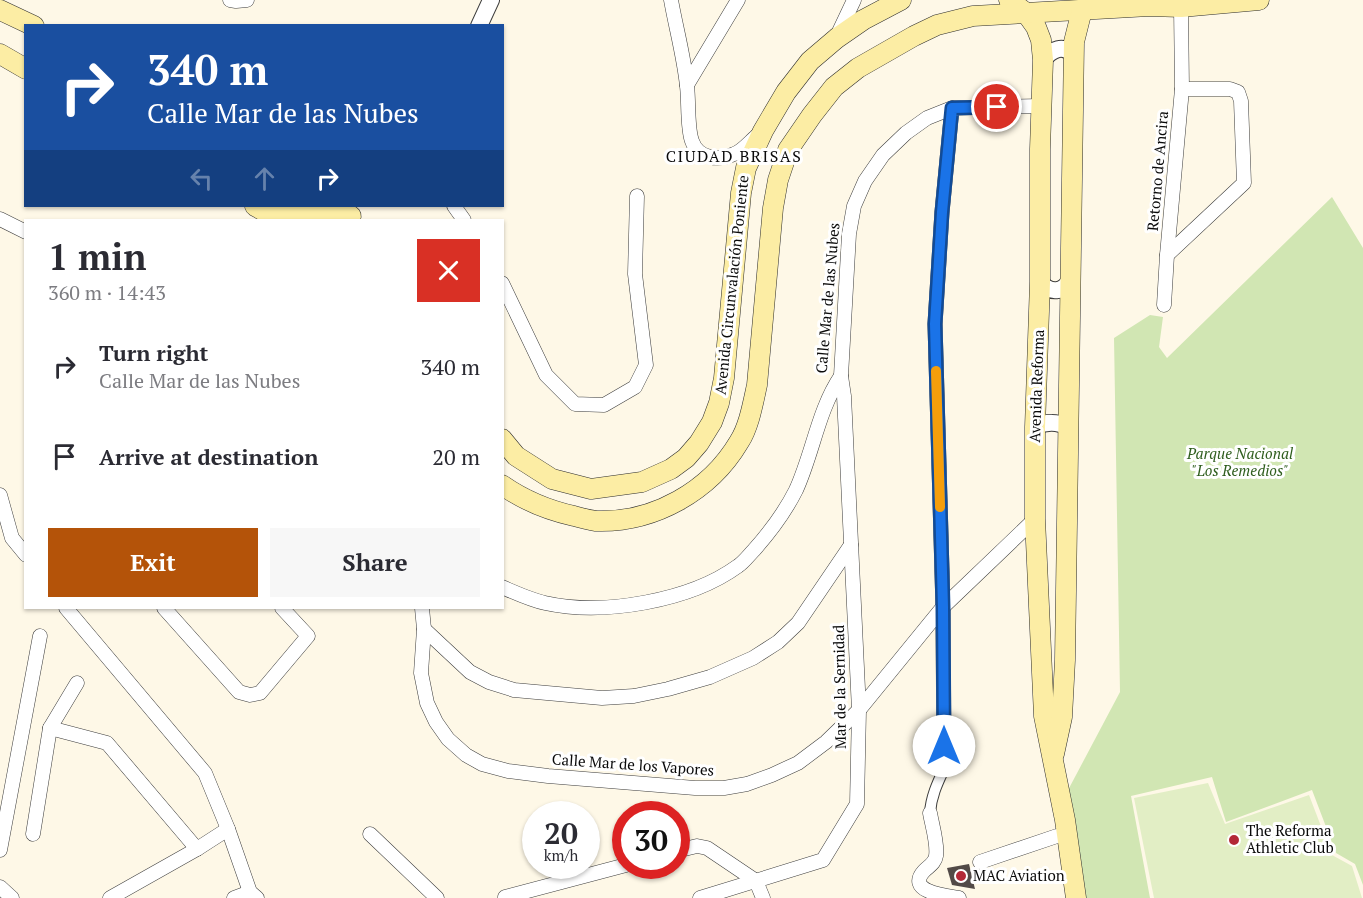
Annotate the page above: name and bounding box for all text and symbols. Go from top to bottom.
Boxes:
text: 340 m [147,41,268,97]
icon: right [48,48,126,126]
pin [971,81,1022,132]
icon: arrive [980,90,1013,123]
text: Calle Mar de las Nubes [147,95,419,131]
street label: Retorno de Ancira [1142,110,1172,232]
district label: CIUDAD BRISAS [666,145,802,167]
icon: left [185,162,218,195]
icon: ahead [248,162,281,195]
icon: right [311,162,344,195]
street label: Avenida Circunvalación Poniente [710,174,752,396]
street label: Calle Mar de las Nubes [810,222,844,374]
text: 1 min [48,233,146,280]
button: close [417,239,480,302]
text: 360 m · 14:43 [48,279,166,306]
street label: Avenida Reforma [1024,329,1048,443]
text: Turn right [99,338,208,367]
icon: right [48,350,81,383]
text: 340 m [420,352,480,381]
text: Calle Mar de las Nubes [99,367,300,394]
icon: arrive [48,440,81,473]
text: Arrive at destination [99,442,318,471]
text: 20 m [432,442,480,471]
park label: Parque Nacional "Los Remedios" [1186,443,1294,480]
button: Exit [48,528,258,597]
button: Share [270,528,480,597]
street label: Mar de la Sernidad [828,625,850,749]
position arrow [912,714,976,778]
street label: Calle Mar de los Vapores [551,748,715,780]
speed limit sign: 30 [612,801,690,879]
text: 20 [544,813,578,853]
place label: The Reforma Athletic Club [1246,820,1334,857]
marker: The Reforma Athletic Club [1227,833,1241,847]
text: km/h [544,845,578,865]
place label: MAC Aviation [973,865,1065,885]
marker: MAC Aviation [954,869,968,883]

